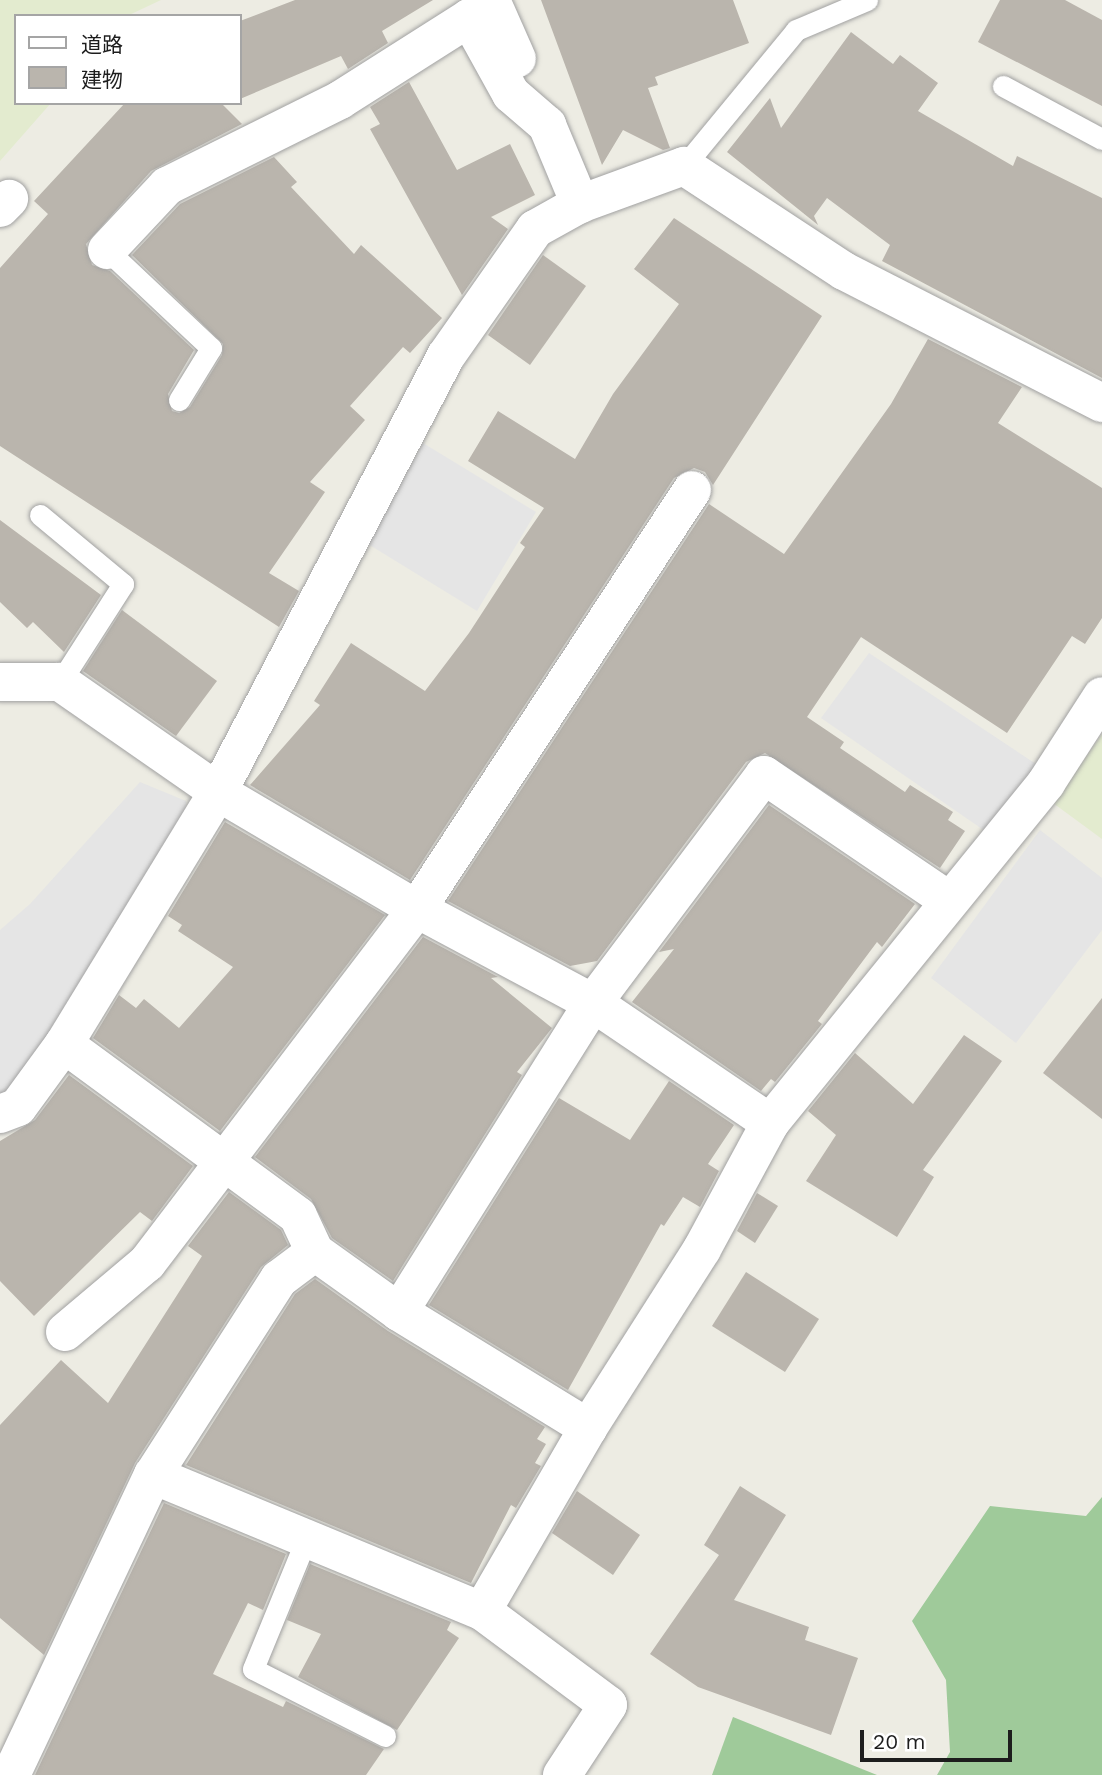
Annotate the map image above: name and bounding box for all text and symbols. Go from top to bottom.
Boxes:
legend [14,14,242,105]
text: 道路 [81,32,123,57]
text: 建物 [81,67,123,92]
scale bar [864,1716,1016,1760]
text: 20 m [873,1729,925,1754]

